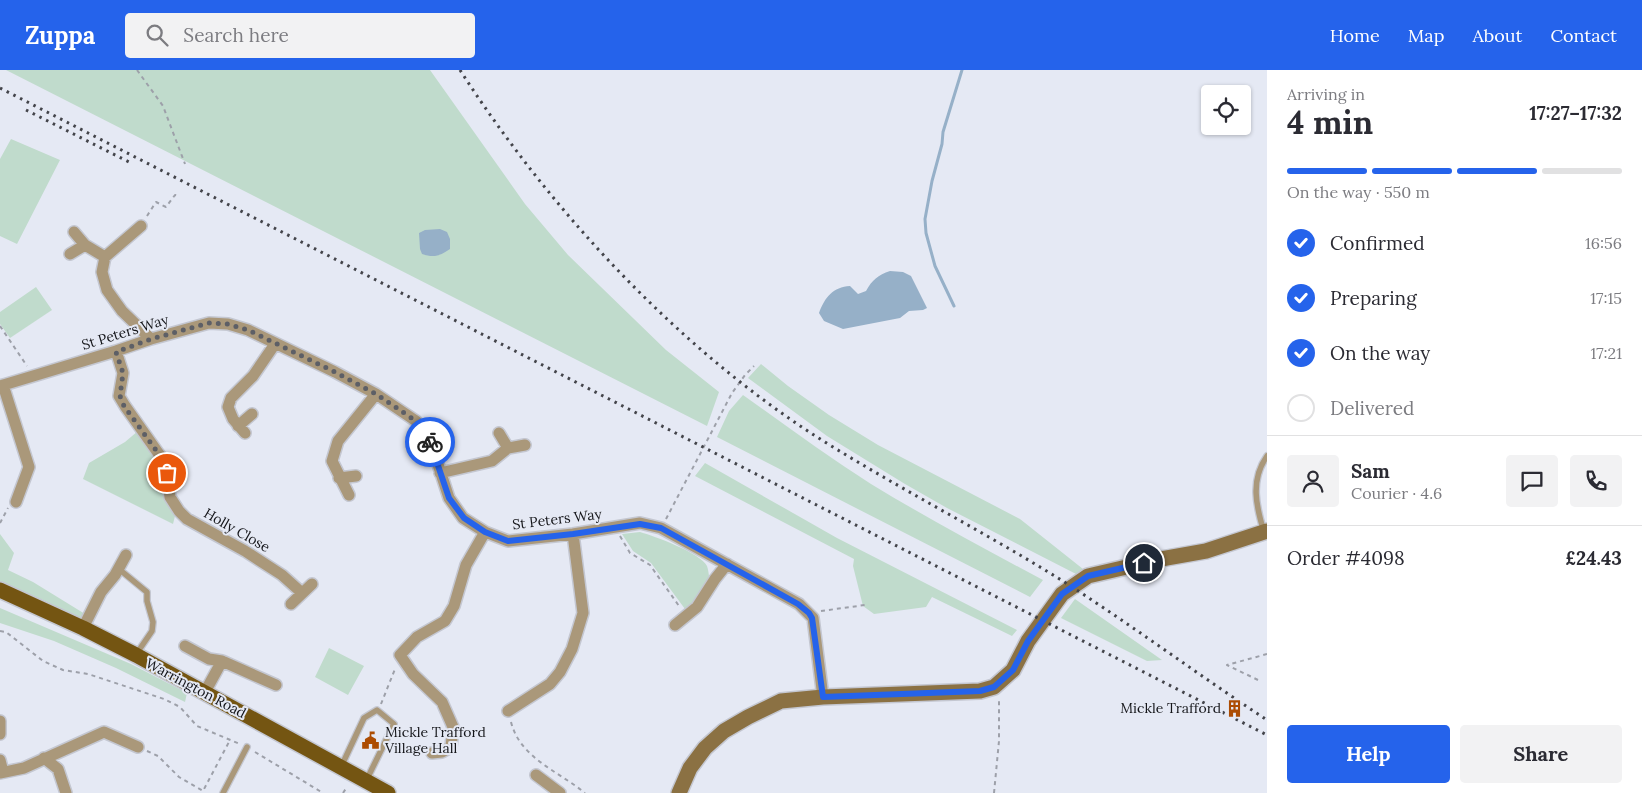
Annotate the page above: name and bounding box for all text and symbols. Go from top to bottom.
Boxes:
search box [125,13,475,58]
text: Zuppa [25,20,95,51]
icon: search [143,21,171,49]
text: Search here [183,23,289,47]
text: Home [1330,24,1380,47]
text: Map [1408,24,1444,47]
text: About [1472,24,1522,47]
text: Contact [1550,24,1617,47]
text: Arriving in [1287,84,1365,104]
map controls [1201,85,1251,135]
button: locate [1201,85,1251,135]
text: 17:27–17:32 [1529,101,1622,125]
text: 4 min [1287,102,1373,143]
text: On the way · 550 m [1287,182,1430,202]
icon: check [1287,229,1315,257]
text: Confirmed [1330,231,1425,255]
text: 16:56 [1585,233,1622,253]
icon: check [1287,284,1315,312]
text: Preparing [1330,286,1417,310]
text: 17:15 [1590,288,1622,308]
street label: St Peters Way [79,310,171,354]
icon: check [1287,339,1315,367]
text: On the way [1330,341,1430,365]
text: 17:21 [1590,343,1622,363]
text: Delivered [1330,396,1414,420]
courier [405,417,455,467]
icon: bike [416,428,444,456]
pin [146,452,188,494]
button: person [1287,455,1339,507]
button: chat [1506,455,1558,507]
button: phone [1570,455,1622,507]
icon: bag [153,459,181,487]
text: Sam [1351,459,1390,483]
text: Courier · 4.6 [1351,483,1442,503]
street label: Holly Close [201,504,274,556]
street label: St Peters Way [511,505,603,533]
pin [1123,542,1165,584]
text: Order #4098 [1287,546,1405,570]
text: £24.43 [1565,546,1622,570]
icon: home [1130,549,1158,577]
street label: Warrington Road [143,654,249,722]
building icon: Mickle Trafford [1225,698,1245,718]
place label: Mickle Trafford [1120,699,1221,717]
place label: Mickle Trafford Village Hall [384,723,486,757]
button: Help [1287,725,1450,783]
button: Share [1460,725,1622,783]
public building icon: Mickle Trafford Village Hall [361,730,381,750]

